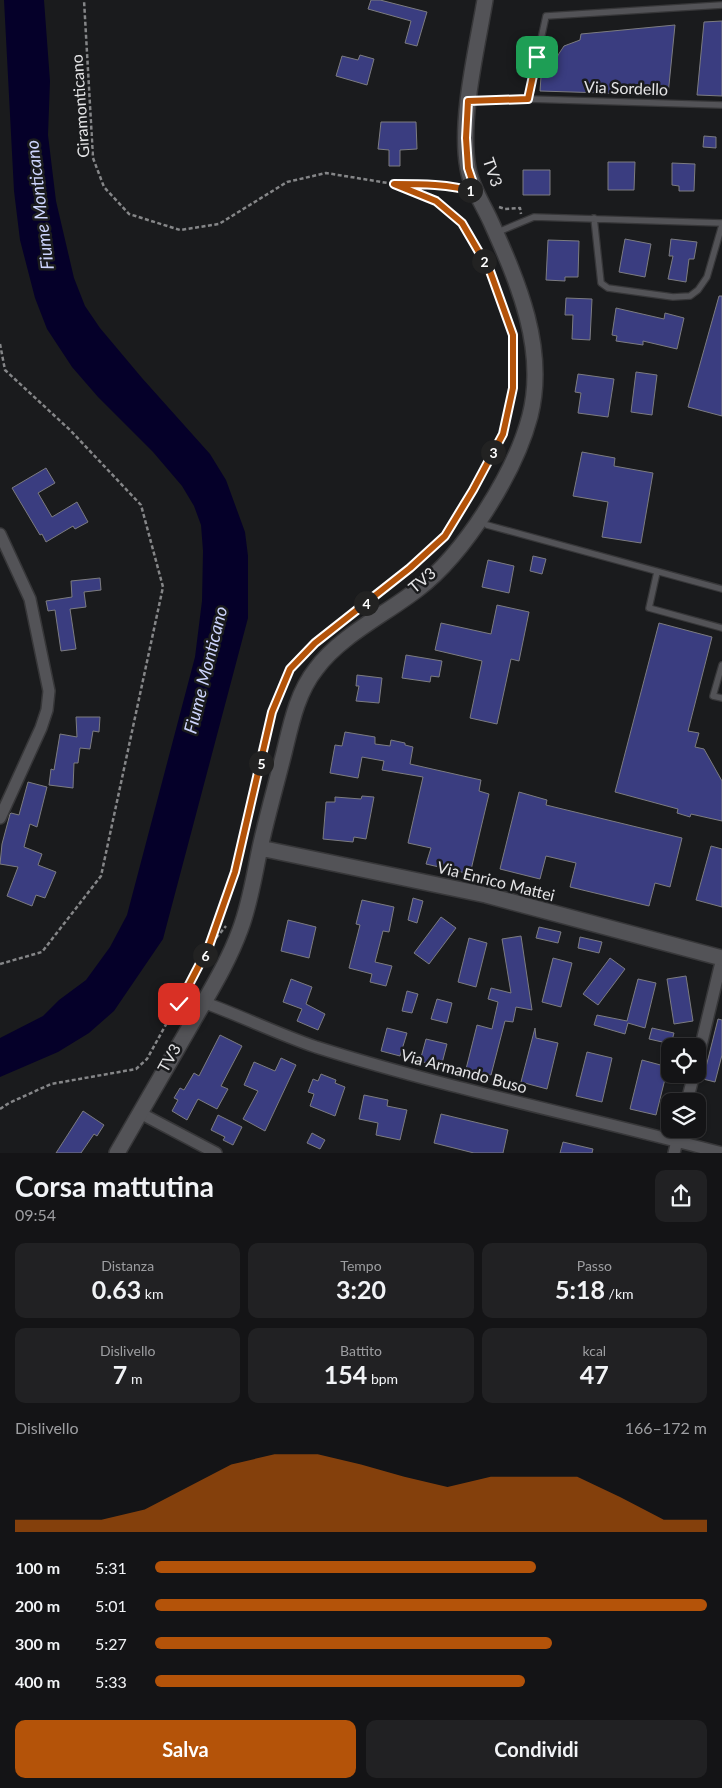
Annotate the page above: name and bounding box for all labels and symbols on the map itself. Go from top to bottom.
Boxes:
pin [516,36,558,78]
street label: Giramonticano [66,54,93,158]
street label: Via Sordello [584,77,668,98]
water label: Fiume Monticano [20,139,58,271]
street label: TV3 [480,155,507,189]
pin: 1 [458,178,482,202]
pin: 2 [472,248,496,274]
pin: 3 [480,440,506,464]
street label: TV3 [404,563,439,596]
pin: 4 [354,590,378,616]
water label: Fiume Monticano [179,604,231,736]
pin: 5 [248,750,274,776]
street label: Via Enrico Mattei [435,857,557,904]
pin: 6 [192,942,218,968]
pin [158,983,200,1025]
street label: TV3 [153,1040,184,1075]
street label: Via Armando Buso [399,1045,529,1097]

